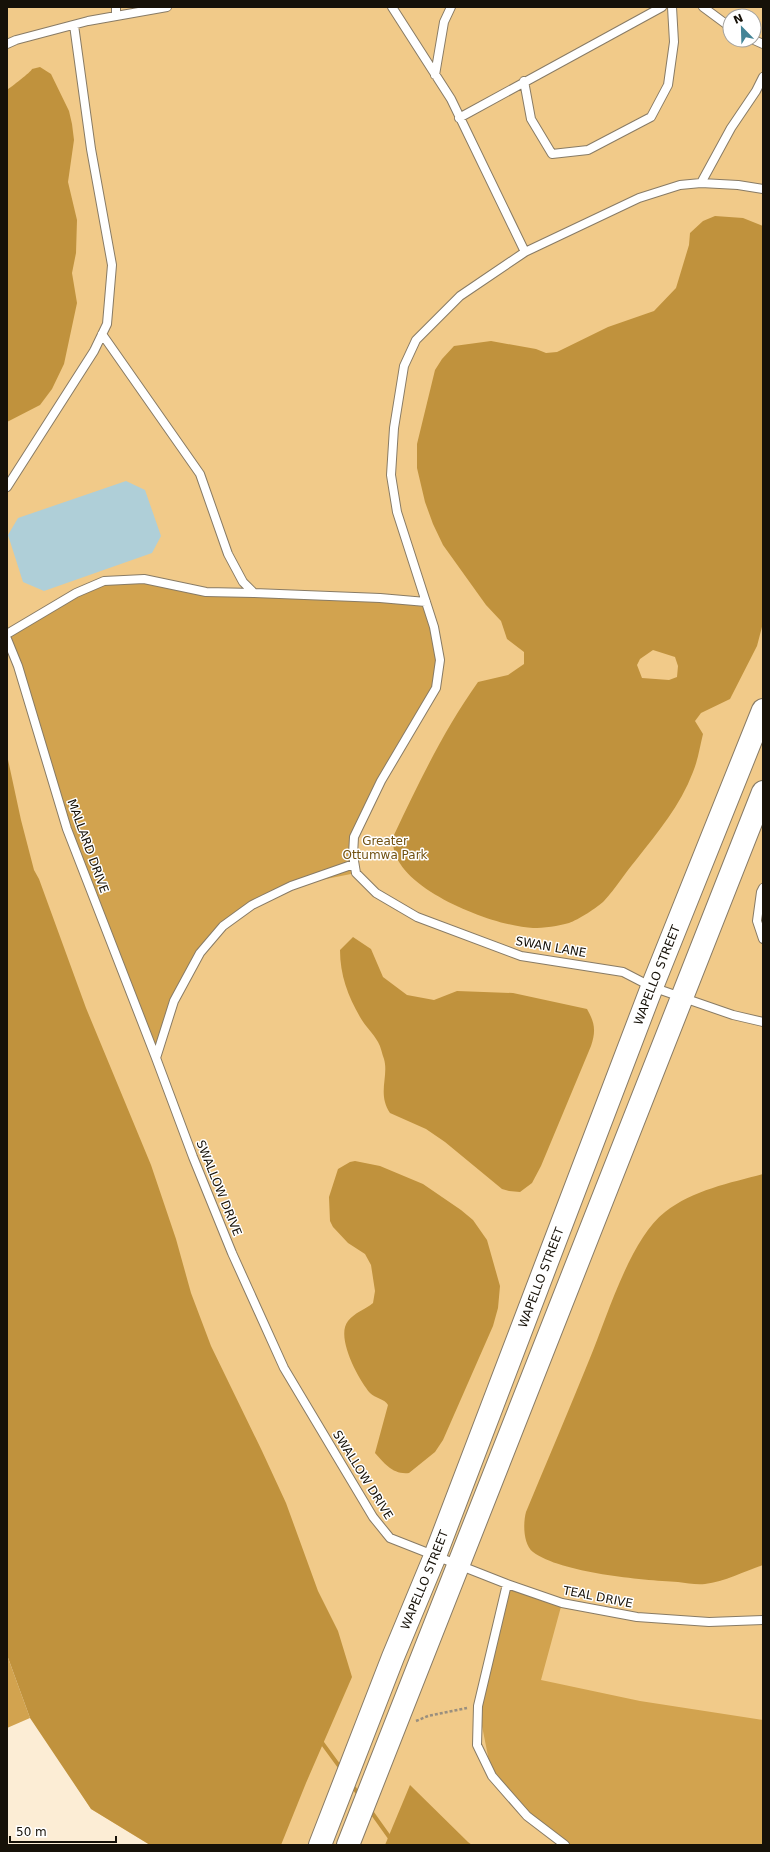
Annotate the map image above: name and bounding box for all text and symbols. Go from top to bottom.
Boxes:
north arrow [722,8,762,48]
text: N [732,11,745,27]
street label: MALLARD DRIVE [65,797,111,895]
park label: Greater Ottumwa Park [342,834,428,862]
street label: WAPELLO STREET [631,922,683,1027]
street label: SWAN LANE [515,934,587,960]
street label: SWALLOW DRIVE [193,1138,245,1238]
street label: WAPELLO STREET [516,1225,567,1330]
street label: SWALLOW DRIVE [330,1428,396,1522]
street label: WAPELLO STREET [398,1528,451,1632]
street label: TEAL DRIVE [561,1583,634,1611]
scale bar [10,1818,116,1844]
text: 50 m [16,1825,47,1839]

